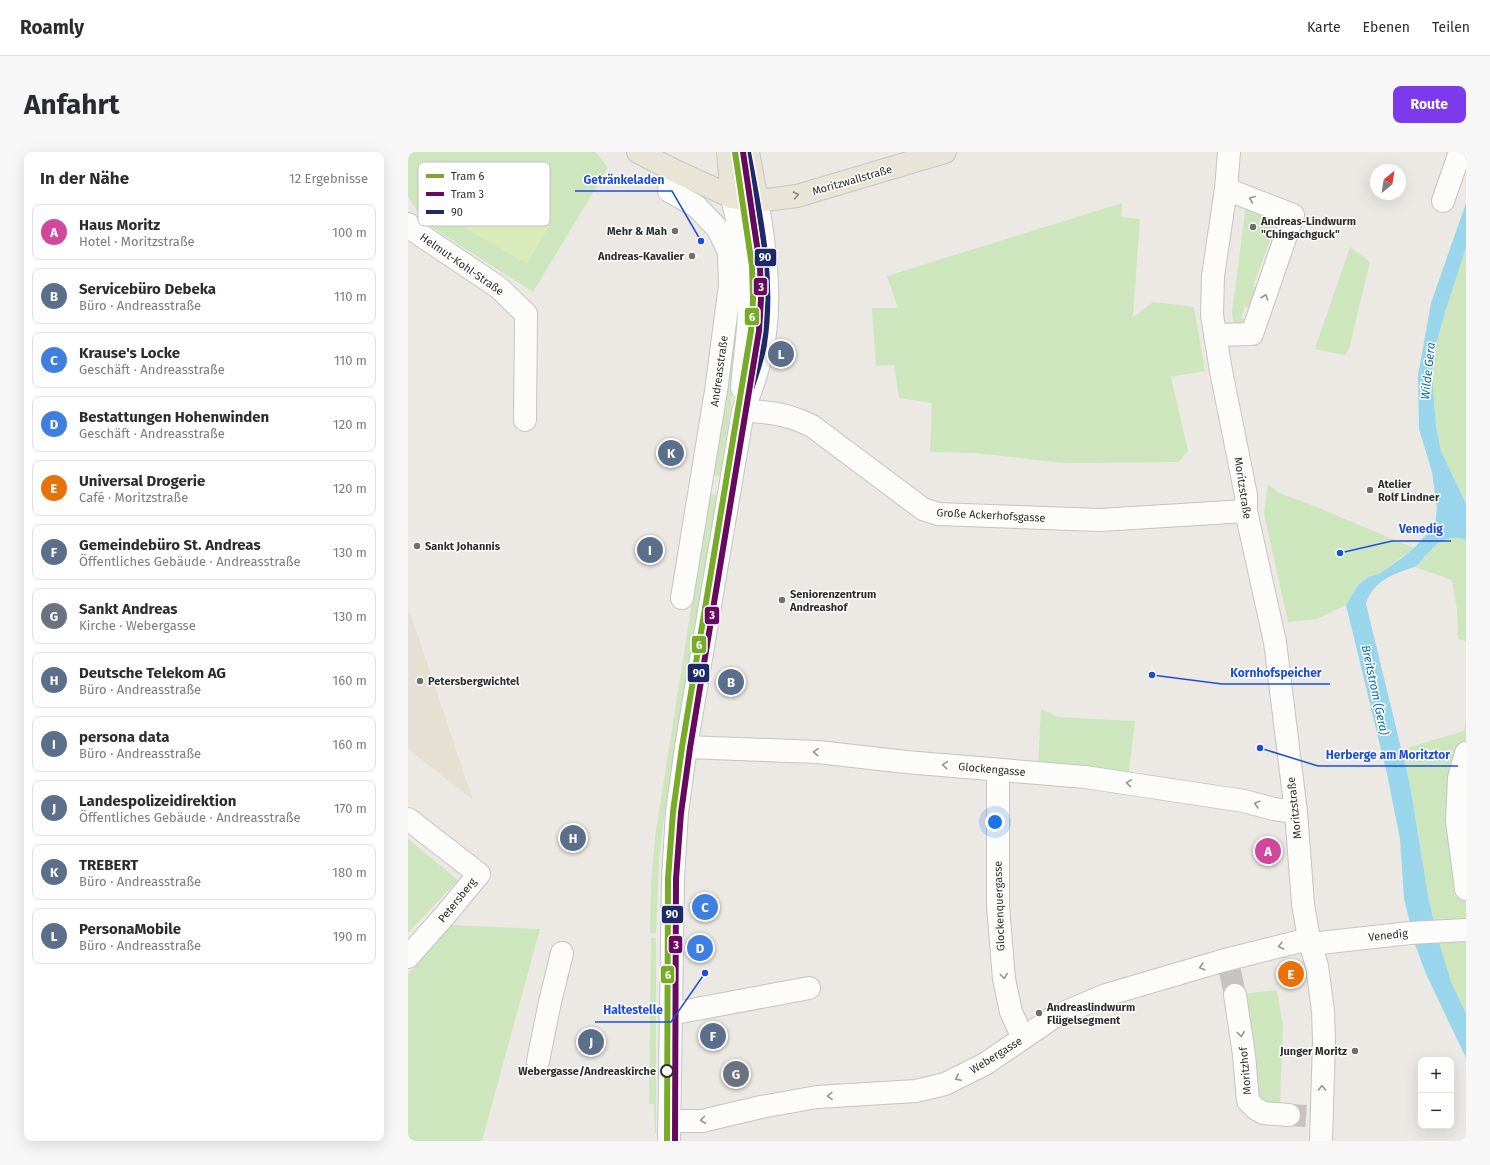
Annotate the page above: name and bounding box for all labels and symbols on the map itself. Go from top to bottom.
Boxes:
legend [418,162,550,226]
street label: Moritzwallstraße [811,163,894,198]
north arrow [1370,164,1406,200]
callout: Getränkeladen [575,167,672,191]
text: Tram 6 [451,170,485,183]
text: Getränkeladen [584,173,664,187]
text: Tram 3 [451,188,484,201]
one-way arrow [792,192,799,200]
one-way arrow [1249,196,1256,204]
text: 90 [451,206,463,219]
place label: Andreas-Lindwurm "Chingachguck" [1260,215,1356,241]
marker: Andreas-Lindwurm "Chingachguck" [1248,222,1258,232]
place label: Mehr & Mah [607,225,667,238]
marker: Mehr & Mah [670,226,680,236]
street label: Helmut-Kohl-Straße [417,231,506,298]
line badge: 90 [754,248,777,267]
place label: Andreas-Kavalier [597,250,685,263]
marker: Andreas-Kavalier [687,251,697,261]
text: 90 [759,251,772,264]
line badge: 3 [753,277,768,296]
text: 3 [757,281,764,294]
one-way arrow [1260,293,1268,300]
line badge: 6 [744,307,760,326]
text: 6 [749,311,755,324]
street label: Andreasstraße [708,335,731,407]
pin: L [768,339,794,369]
water label: Wilde Gera [1418,341,1438,400]
pin: K [658,438,684,468]
street label: Moritzstraße [1231,456,1254,520]
place label: Atelier Rolf Lindner [1377,478,1440,504]
marker: Atelier Rolf Lindner [1365,485,1375,495]
street label: Große Ackerhofsgasse [936,506,1046,525]
callout: Venedig [1392,517,1451,541]
text: Venedig [1398,522,1443,536]
pin: I [637,535,663,565]
place label: Sankt Johannis [425,540,501,553]
marker: Sankt Johannis [412,541,422,551]
place label: Seniorenzentrum Andreashof [789,588,876,614]
marker: Seniorenzentrum Andreashof [777,595,787,605]
line badge: 3 [704,606,720,625]
text: 3 [708,609,715,622]
line badge: 6 [691,635,707,654]
text: 6 [696,639,702,652]
water label: Breitstrom (Gera) [1359,644,1391,737]
callout: Kornhofspeicher [1222,660,1330,684]
line badge: 90 [687,663,710,683]
text: Kornhofspeicher [1230,666,1322,680]
text: 90 [693,667,706,680]
pin: B [718,667,744,697]
place label: Petersbergwichtel [428,675,520,688]
marker: Petersbergwichtel [415,676,425,686]
callout: Herberge am Moritztor [1318,742,1458,766]
one-way arrow [813,747,819,756]
text: Herberge am Moritztor [1326,748,1450,762]
street label: Glockengasse [958,760,1026,779]
one-way arrow [942,761,948,770]
street label: Moritzstraße [1285,776,1304,840]
one-way arrow [1126,780,1132,788]
one-way arrow [1254,801,1261,809]
your location [985,812,1005,832]
pin: H [560,823,586,853]
pin: A [1255,836,1281,866]
street label: Glockenquergasse [991,861,1008,951]
street label: Petersberg [436,875,479,925]
pin: C [692,892,718,922]
line badge: 90 [661,905,684,924]
text: 90 [666,908,679,921]
street label: Venedig [1368,927,1409,944]
pin: D [687,933,713,963]
line badge: 3 [668,935,683,954]
text: 3 [672,939,679,952]
one-way arrow [1278,942,1284,950]
pin: E [1278,959,1304,989]
one-way arrow [1198,962,1205,971]
line badge: 6 [660,965,675,984]
text: 6 [665,969,671,982]
one-way arrow [999,973,1008,979]
callout: Haltestelle [595,998,671,1022]
place label: Andreaslindwurm Flügelsegment [1046,1001,1135,1027]
text: Haltestelle [603,1003,663,1017]
marker: Andreaslindwurm Flügelsegment [1034,1008,1044,1018]
pin: F [700,1021,726,1051]
pin: J [578,1027,604,1057]
one-way arrow [1236,1031,1245,1037]
street label: Webergasse [968,1034,1025,1077]
street label: Moritzhof [1237,1045,1254,1095]
place label: Junger Moritz [1279,1045,1347,1058]
marker: Junger Moritz [1350,1046,1360,1056]
pin: G [723,1059,749,1089]
marker: Webergasse/Andreaskirche [660,1064,674,1078]
place label: Webergasse/Andreaskirche [518,1065,656,1078]
one-way arrow [954,1073,962,1080]
one-way arrow [1318,1085,1327,1091]
one-way arrow [827,1092,833,1100]
one-way arrow [700,1115,706,1124]

